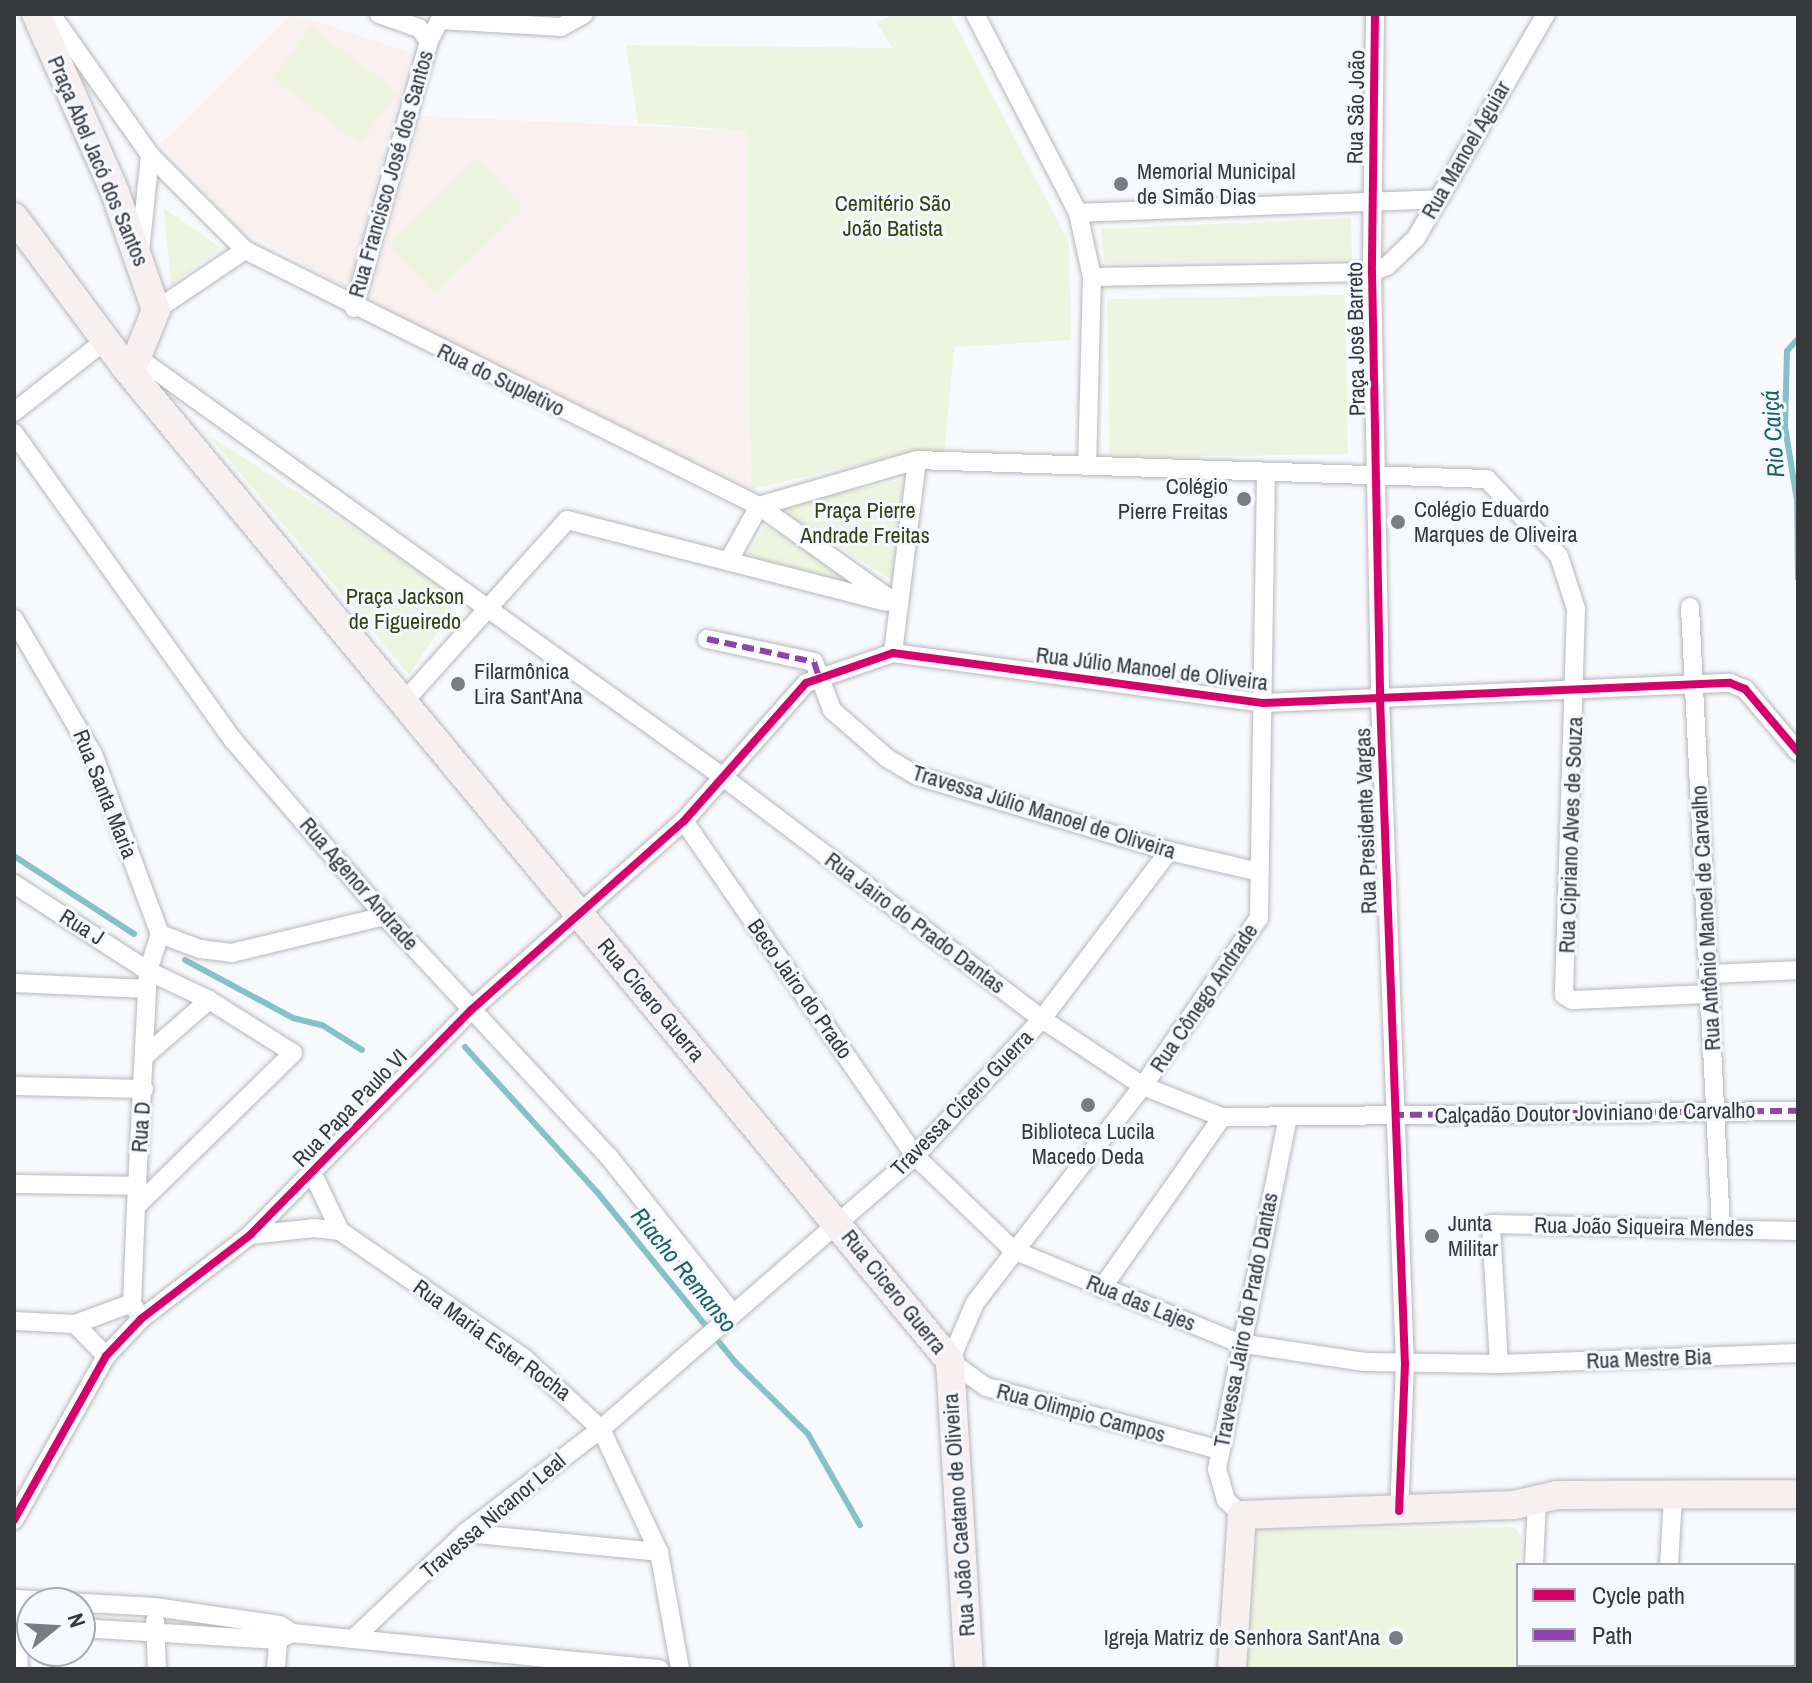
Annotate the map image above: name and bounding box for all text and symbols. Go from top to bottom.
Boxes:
street label: Rua Francisco José dos Santos [343,47,439,301]
street label: Rua São João [1342,50,1370,164]
street label: Praça Abel Jacó dos Santos [42,52,154,270]
street label: Rua Manoel Aguiar [1416,76,1516,224]
place label: Memorial Municipal de Simão Dias [1137,158,1295,210]
marker: Memorial Municipal de Simão Dias [1112,175,1130,193]
park label: Cemitério São João Batista [835,190,951,242]
street label: Praça José Barreto [1341,262,1371,416]
street label: Rua do Supletivo [433,338,569,422]
water label: Rio Caiçá [1756,389,1790,479]
place label: Colégio Pierre Freitas [1118,473,1228,524]
marker: Colégio Pierre Freitas [1235,490,1253,508]
place label: Colégio Eduardo Marques de Oliveira [1414,496,1577,548]
park label: Praça Pierre Andrade Freitas [800,497,930,548]
marker: Colégio Eduardo Marques de Oliveira [1389,513,1407,531]
park label: Praça Jackson de Figueiredo [346,583,464,634]
street label: Rua Júlio Manoel de Oliveira [1034,642,1270,696]
place label: Filarmônica Lira Sant'Ana [474,658,583,710]
marker: Filarmônica Lira Sant'Ana [449,675,467,693]
street label: Rua Cipriano Alves de Souza [1554,716,1588,954]
street label: Rua Santa Maria [67,726,143,862]
street label: Rua Presidente Vargas [1350,727,1382,915]
street label: Travessa Júlio Manoel de Oliveira [909,759,1179,865]
street label: Rua Antônio Manoel de Carvalho [1686,784,1726,1052]
street label: Rua Agenor Andrade [293,811,425,957]
street label: Rua Jairo do Prado Dantas [820,847,1010,999]
street label: Rua J [55,903,109,951]
street label: Beco Jairo do Prado [742,914,858,1064]
street label: Rua Cônego Andrade [1144,918,1264,1078]
street label: Rua Cícero Guerra [592,933,710,1067]
street label: Travessa Cícero Guerra [886,1024,1038,1182]
street label: Rua Papa Paulo VI [287,1044,413,1172]
marker: Biblioteca Lucila Macedo Deda [1079,1096,1097,1114]
street label: Calçadão Doutor Joviniano de Carvalho [1434,1097,1756,1129]
street label: Rua D [126,1101,156,1153]
place label: Biblioteca Lucila Macedo Deda [1021,1118,1155,1170]
street label: Travessa Jairo do Prado Dantas [1208,1190,1284,1450]
water label: Riacho Remanso [625,1202,743,1338]
place label: Junta Militar [1448,1210,1498,1262]
street label: Rua João Siqueira Mendes [1534,1212,1754,1242]
street label: Rua Cicero Guerra [836,1224,952,1360]
marker: Junta Militar [1423,1227,1441,1245]
street label: Rua das Lajes [1083,1269,1199,1337]
street label: Rua Maria Ester Rocha [408,1274,576,1406]
street label: Rua Mestre Bia [1586,1344,1712,1374]
street label: Rua Olimpio Campos [994,1378,1168,1448]
street label: Rua João Caetano de Oliveira [937,1393,981,1637]
street label: Travessa Nicanor Leal [415,1448,571,1584]
legend [1516,1563,1796,1667]
text: Cycle path [1592,1579,1685,1611]
north arrow [16,1587,96,1667]
text: N [61,1609,93,1631]
text: Path [1592,1619,1633,1651]
place label: Igreja Matriz de Senhora Sant'Ana [1104,1625,1380,1651]
marker: Igreja Matriz de Senhora Sant'Ana [1387,1629,1405,1647]

